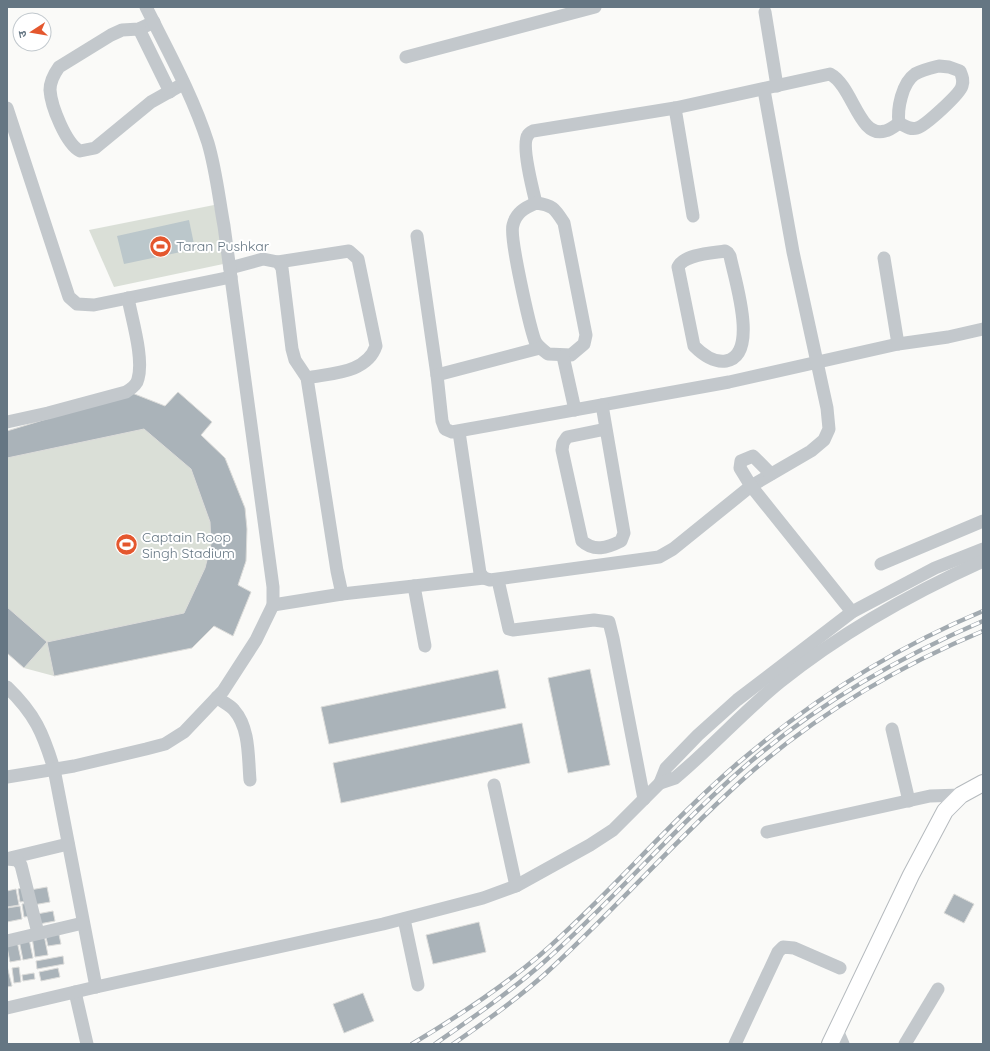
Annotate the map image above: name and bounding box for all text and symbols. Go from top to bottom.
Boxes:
north arrow [12,12,52,52]
text: उ [15,29,30,39]
sports icon: Taran Pushkar [147,233,173,259]
place label: Taran Pushkar [176,237,270,255]
place label: Captain Roop Singh Stadium [142,528,235,562]
sports icon: Captain Roop Singh Stadium [114,532,140,558]

